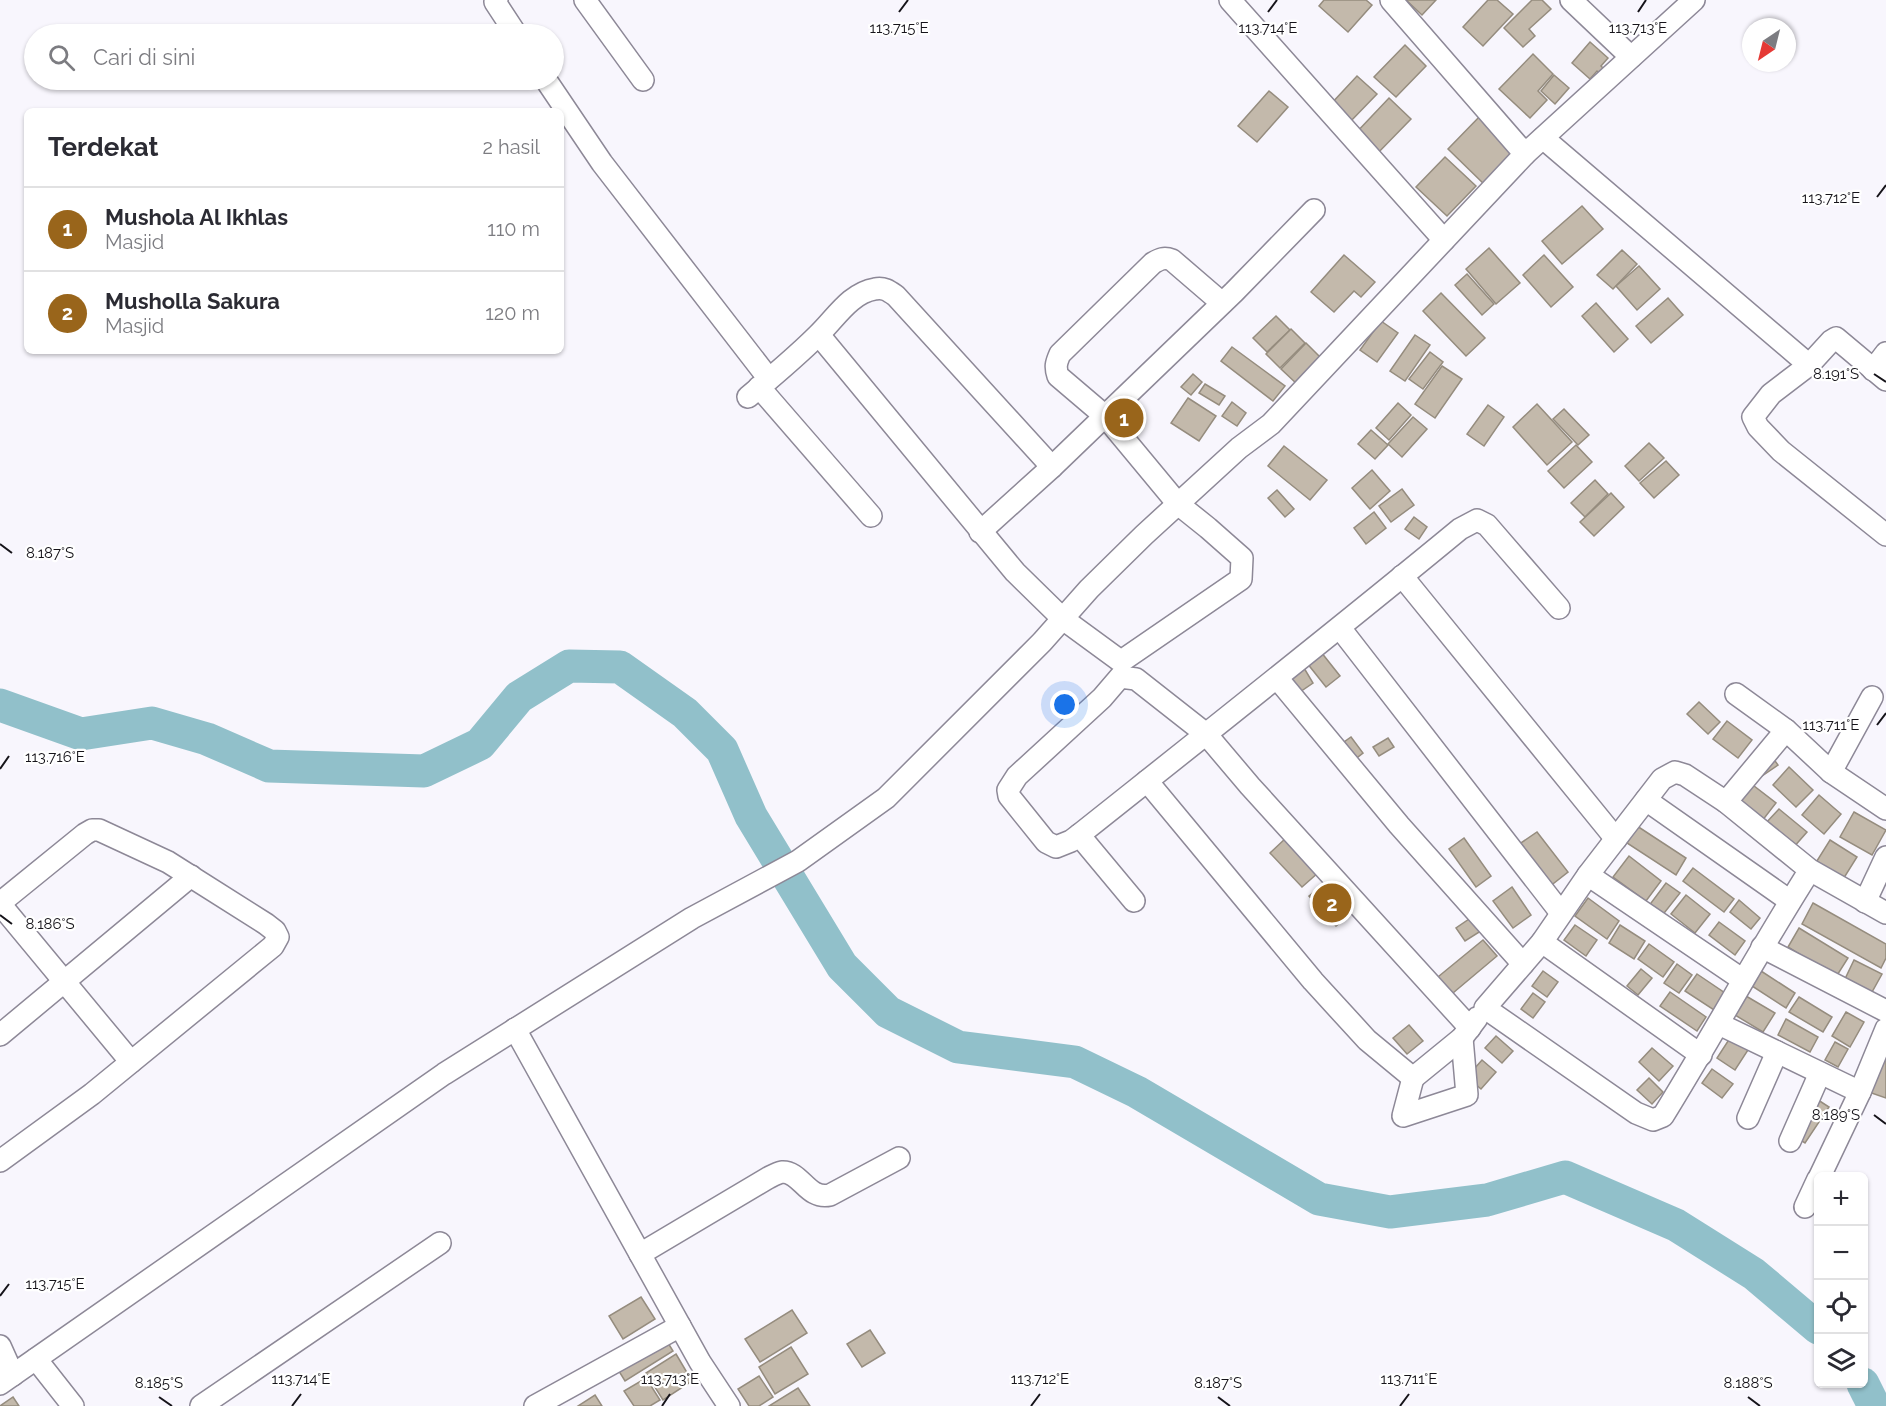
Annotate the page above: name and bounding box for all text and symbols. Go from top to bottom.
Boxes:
north arrow [1742,18,1796,72]
text: 113.715°E [869,19,929,37]
text: 113.714°E [1239,19,1297,37]
text: 113.713°E [1609,19,1667,37]
search box [24,24,564,90]
icon: search [45,41,78,74]
text: Cari di sini [93,44,195,70]
text: Terdekat [48,132,159,162]
text: 2 hasil [482,135,540,159]
text: 113.712°E [1802,189,1860,207]
text: Mushola Al Ikhlas [105,204,288,230]
text: 1 [63,217,72,241]
text: 110 m [487,217,540,241]
text: Masjid [105,230,164,254]
text: Musholla Sakura [105,288,280,314]
text: 2 [62,301,73,325]
text: 120 m [485,301,540,325]
text: Masjid [105,314,164,338]
text: 8.191°S [1813,365,1859,383]
pin: 1 [1104,396,1144,440]
text: 8.187°S [26,544,74,562]
your location [1050,690,1079,719]
text: 113.711°E [1803,716,1859,734]
text: 113.716°E [25,748,85,766]
pin: 2 [1312,880,1352,926]
text: 8.186°S [25,915,75,933]
text: 8.189°S [1812,1106,1860,1124]
map controls [1814,1172,1868,1388]
button: + [1814,1172,1868,1226]
button: − [1814,1226,1868,1280]
text: 113.715°E [25,1275,85,1293]
button: locate [1814,1280,1868,1334]
button: layers [1814,1334,1868,1388]
text: 113.714°E [272,1370,330,1388]
text: 113.713°E [641,1370,699,1388]
text: 113.712°E [1011,1370,1069,1388]
text: 113.711°E [1381,1370,1437,1388]
text: 8.185°S [135,1374,183,1392]
text: 8.187°S [1194,1374,1242,1392]
text: 8.188°S [1723,1374,1773,1392]

